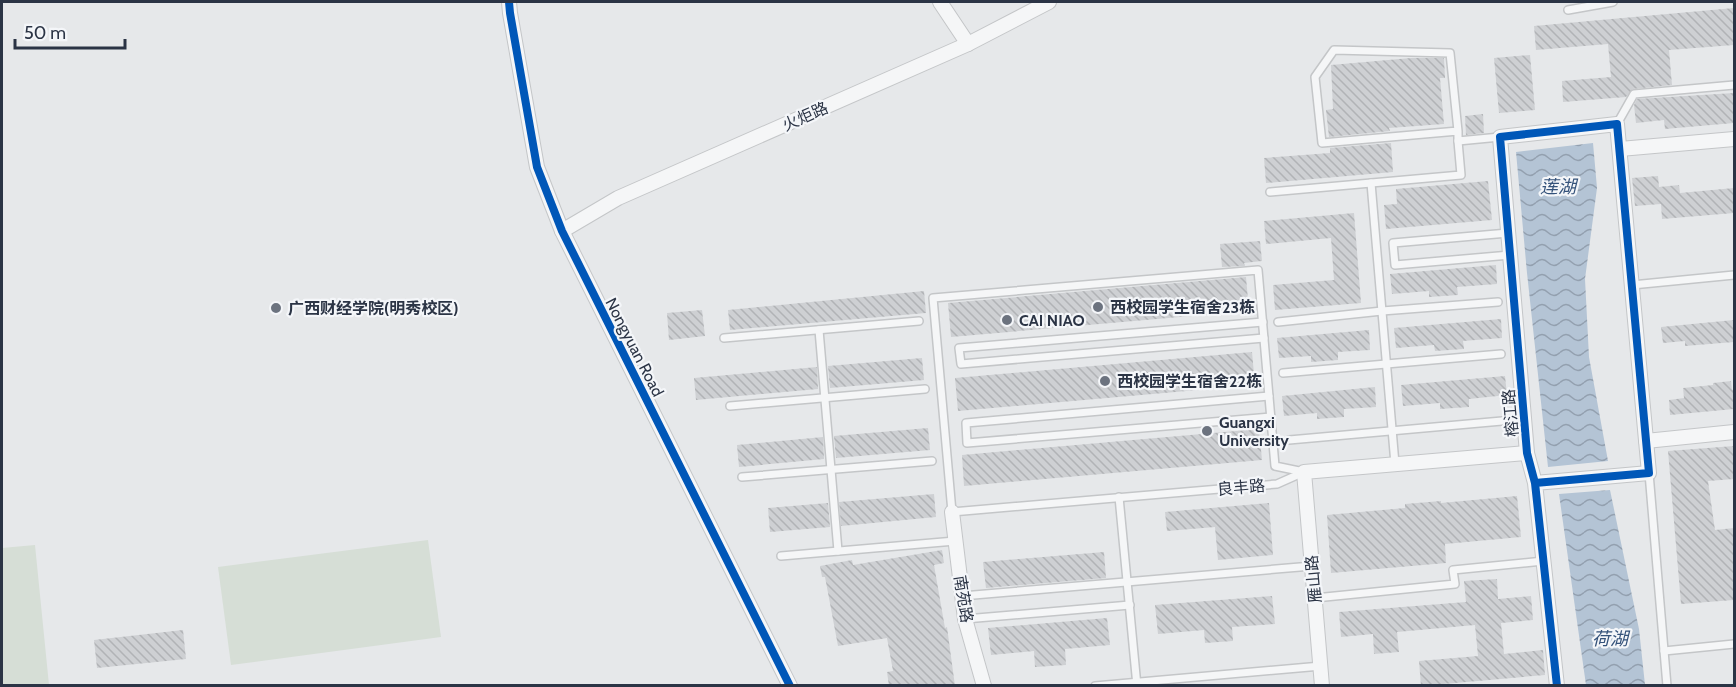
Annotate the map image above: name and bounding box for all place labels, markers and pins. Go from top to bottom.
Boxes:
place label: 西校园学生宿舍23栋 [1110,298,1255,317]
place label: 广西财经学院(明秀校区) [288,299,459,318]
marker: 西校园学生宿舍23栋 [1091,300,1105,314]
marker: 广西财经学院(明秀校区) [269,301,283,315]
place label: CAI NIAO [1019,311,1085,330]
marker: CAI NIAO [1000,313,1014,327]
place label: 西校园学生宿舍22栋 [1117,372,1262,391]
marker: 西校园学生宿舍22栋 [1098,374,1112,388]
place label: Guangxi University [1219,413,1289,450]
marker: Guangxi University [1200,424,1214,438]

